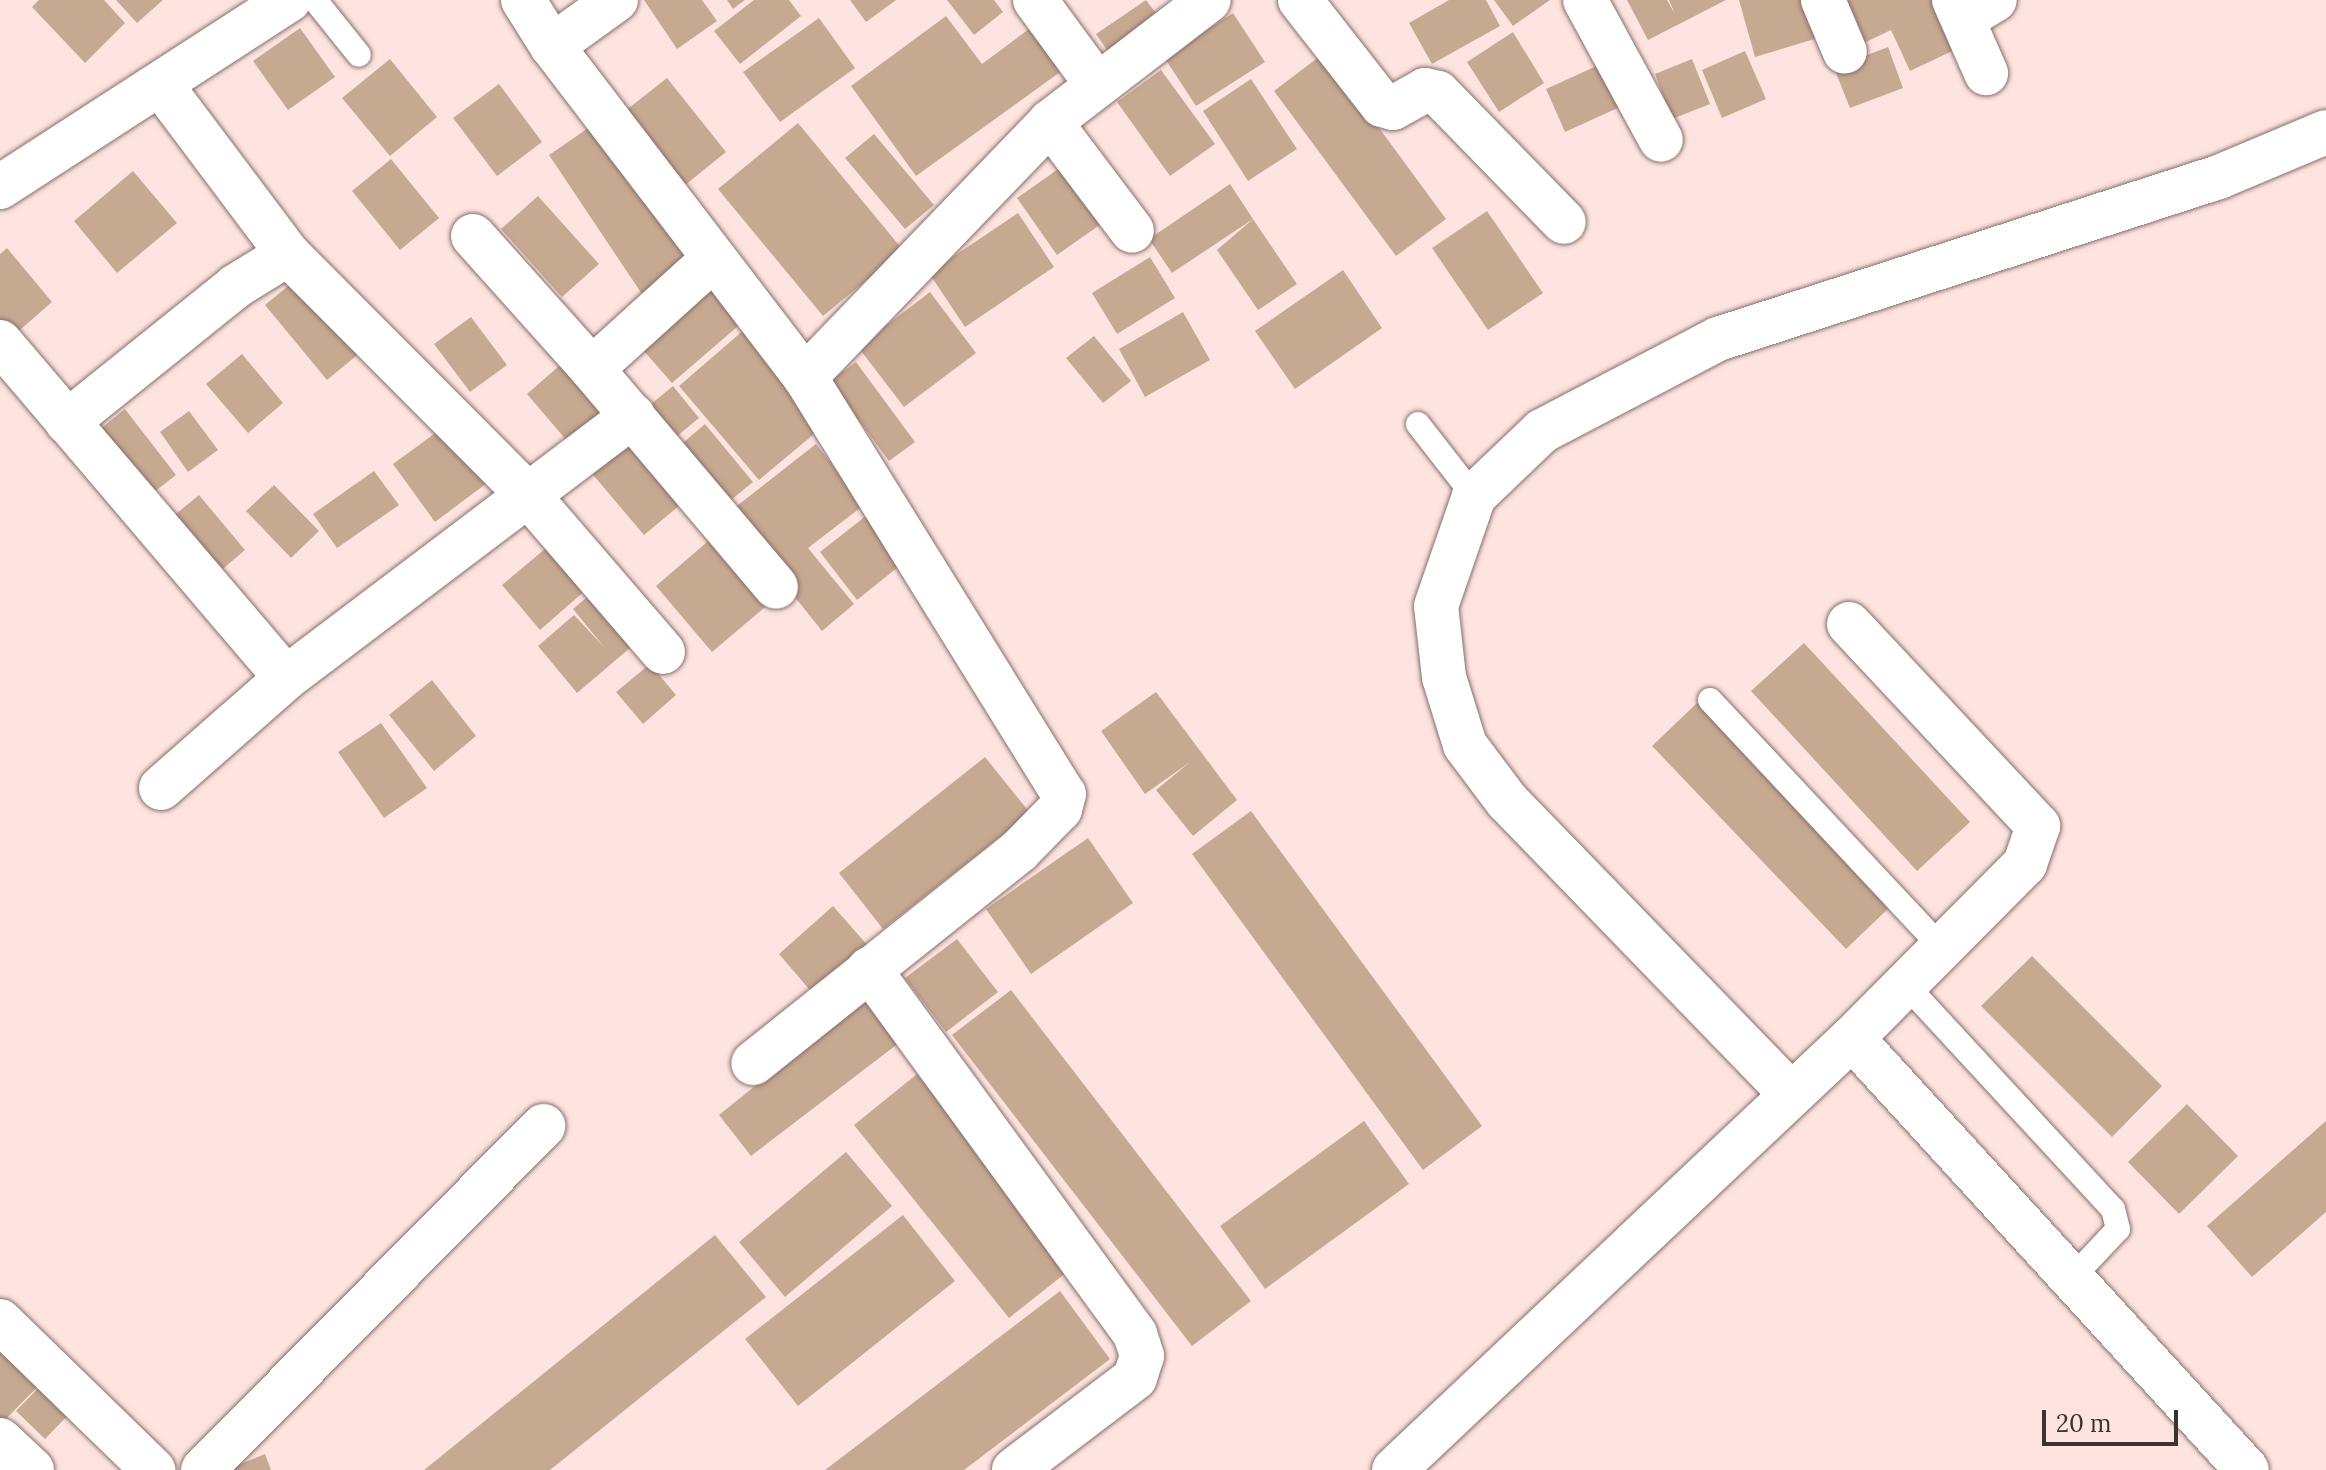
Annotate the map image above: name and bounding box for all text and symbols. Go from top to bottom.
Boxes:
scale bar [2046,1394,2182,1444]
text: 20 m [2056,1408,2112,1439]

